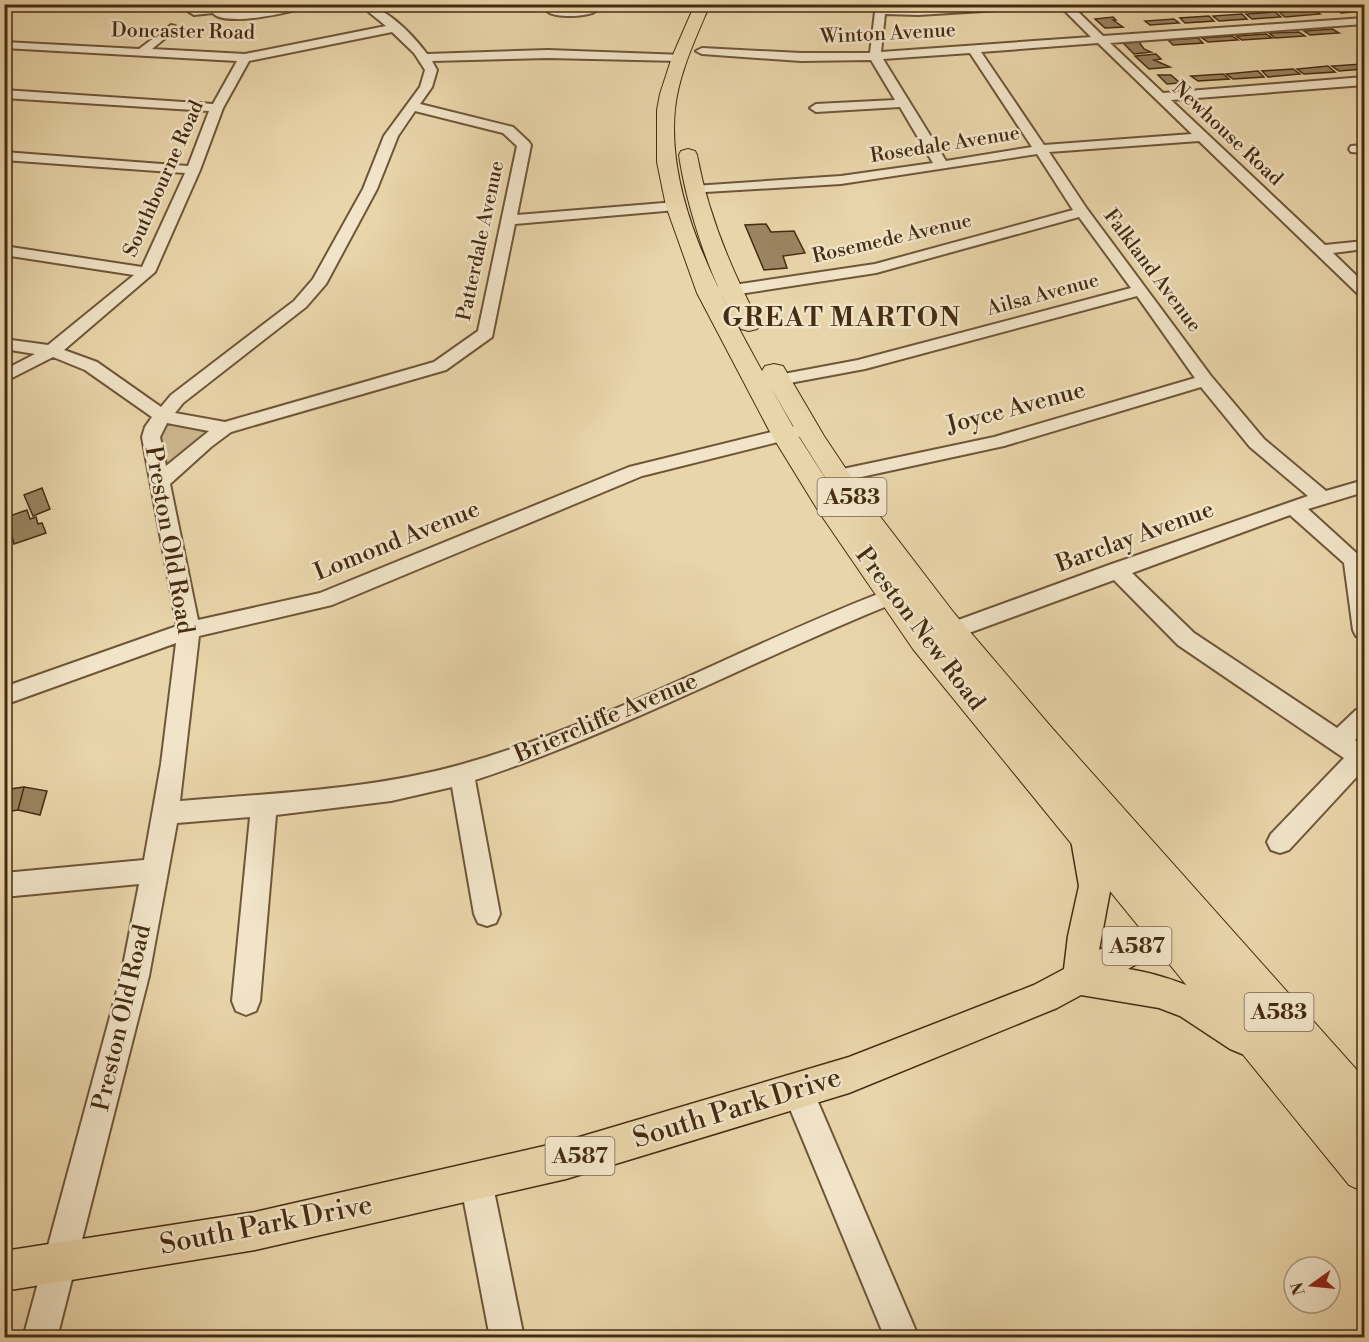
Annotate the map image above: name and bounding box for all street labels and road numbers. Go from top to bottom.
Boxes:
street label: Doncaster Road [111,18,256,46]
street label: Winton Avenue [818,18,957,50]
street label: Newhouse Road [1166,76,1288,192]
street label: Southbourne Road [118,96,210,261]
street label: Rosedale Avenue [868,121,1022,169]
street label: Patterdale Avenue [452,159,510,323]
street label: Falkland Avenue [1098,204,1206,338]
street label: Rosemede Avenue [810,208,974,270]
street label: Ailsa Avenue [983,268,1102,322]
street label: Joyce Avenue [942,375,1089,441]
street label: Preston Old Road [138,444,200,637]
road number: A583 [818,478,886,516]
street label: Lomond Avenue [310,494,484,588]
street label: Barclay Avenue [1051,495,1218,580]
street label: Preston New Road [849,541,992,717]
street label: Briercliffe Avenue [509,666,702,770]
street label: Preston Old Road [86,921,158,1114]
road number: A587 [1102,927,1172,965]
road number: A583 [1244,993,1314,1031]
street label: South Park Drive [629,1060,845,1156]
road number: A587 [546,1137,614,1175]
street label: South Park Drive [157,1187,375,1263]

